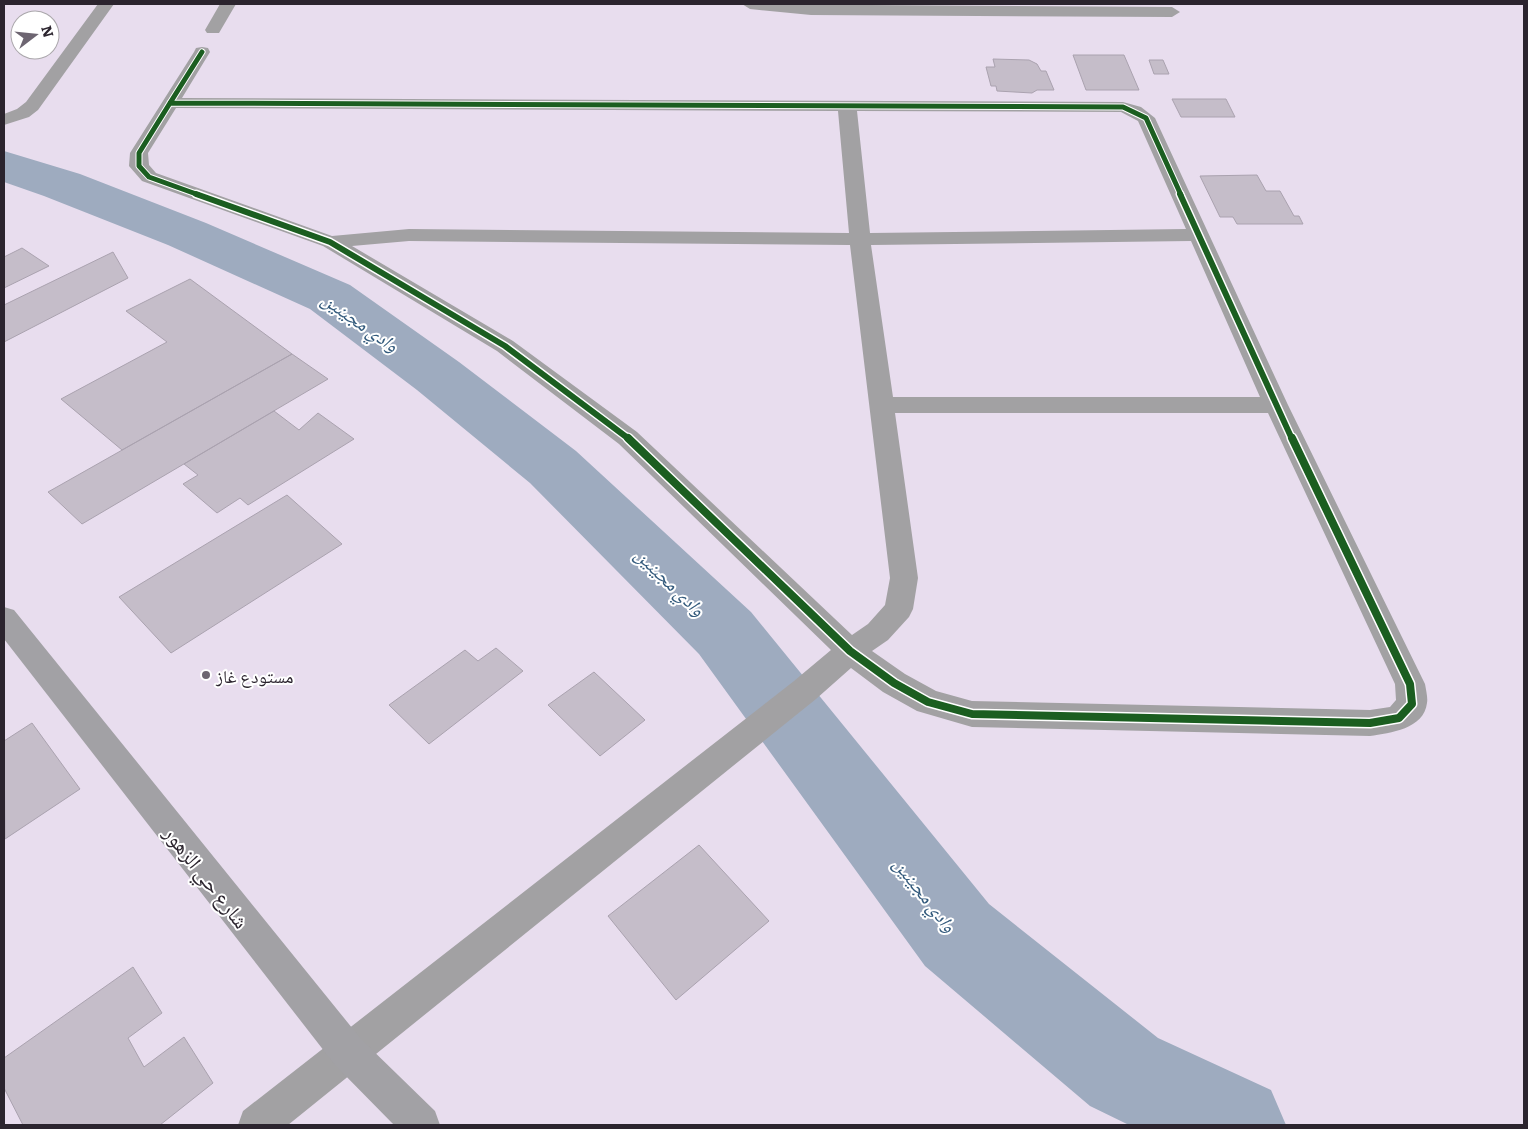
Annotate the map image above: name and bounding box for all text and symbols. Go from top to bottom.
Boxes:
north arrow [10,10,60,60]
text: N [37,23,60,40]
water label: وادي مجينين [315,284,405,360]
water label: وادي مجينين [628,540,713,624]
place label: مستودع غاز [215,662,294,689]
marker: مستودع غاز [200,669,212,681]
street label: شارع حي الزهور [155,817,258,936]
water label: وادي مجينين [886,851,964,939]

